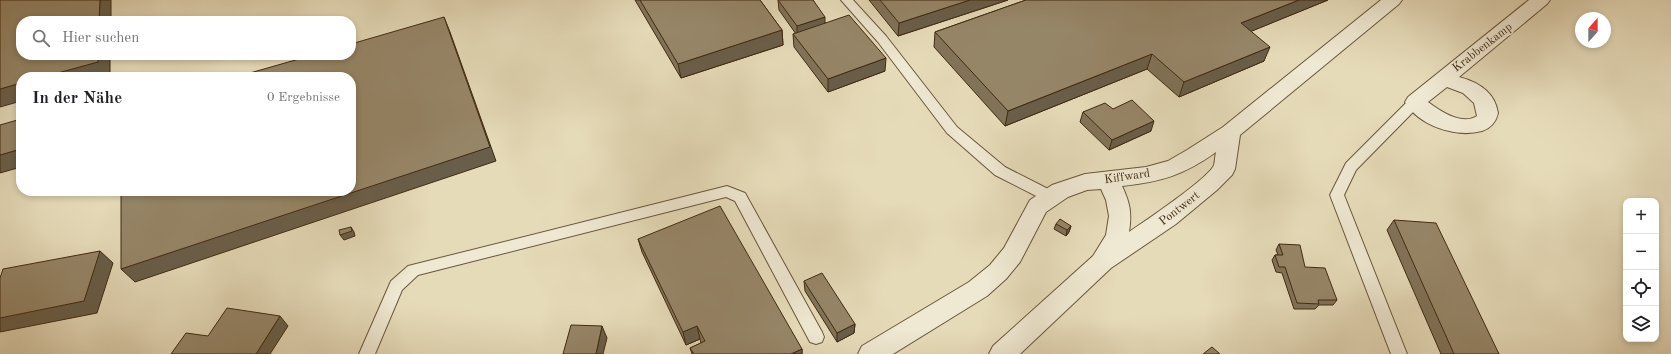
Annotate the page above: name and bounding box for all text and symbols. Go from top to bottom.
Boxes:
north arrow [1575,12,1611,48]
search box [16,16,356,60]
street label: Krabbenkamp [1451,21,1515,75]
icon: search [30,27,52,49]
text: Hier suchen [62,31,139,46]
text: In der Nähe [32,90,122,107]
text: 0 Ergebnisse [267,91,340,104]
street label: Kiffward [1103,168,1151,186]
street label: Pontwert [1157,189,1202,228]
map controls [1623,198,1659,342]
button: + [1623,198,1659,234]
button: − [1623,234,1659,270]
button: locate [1623,270,1659,306]
button: layers [1623,306,1659,342]

